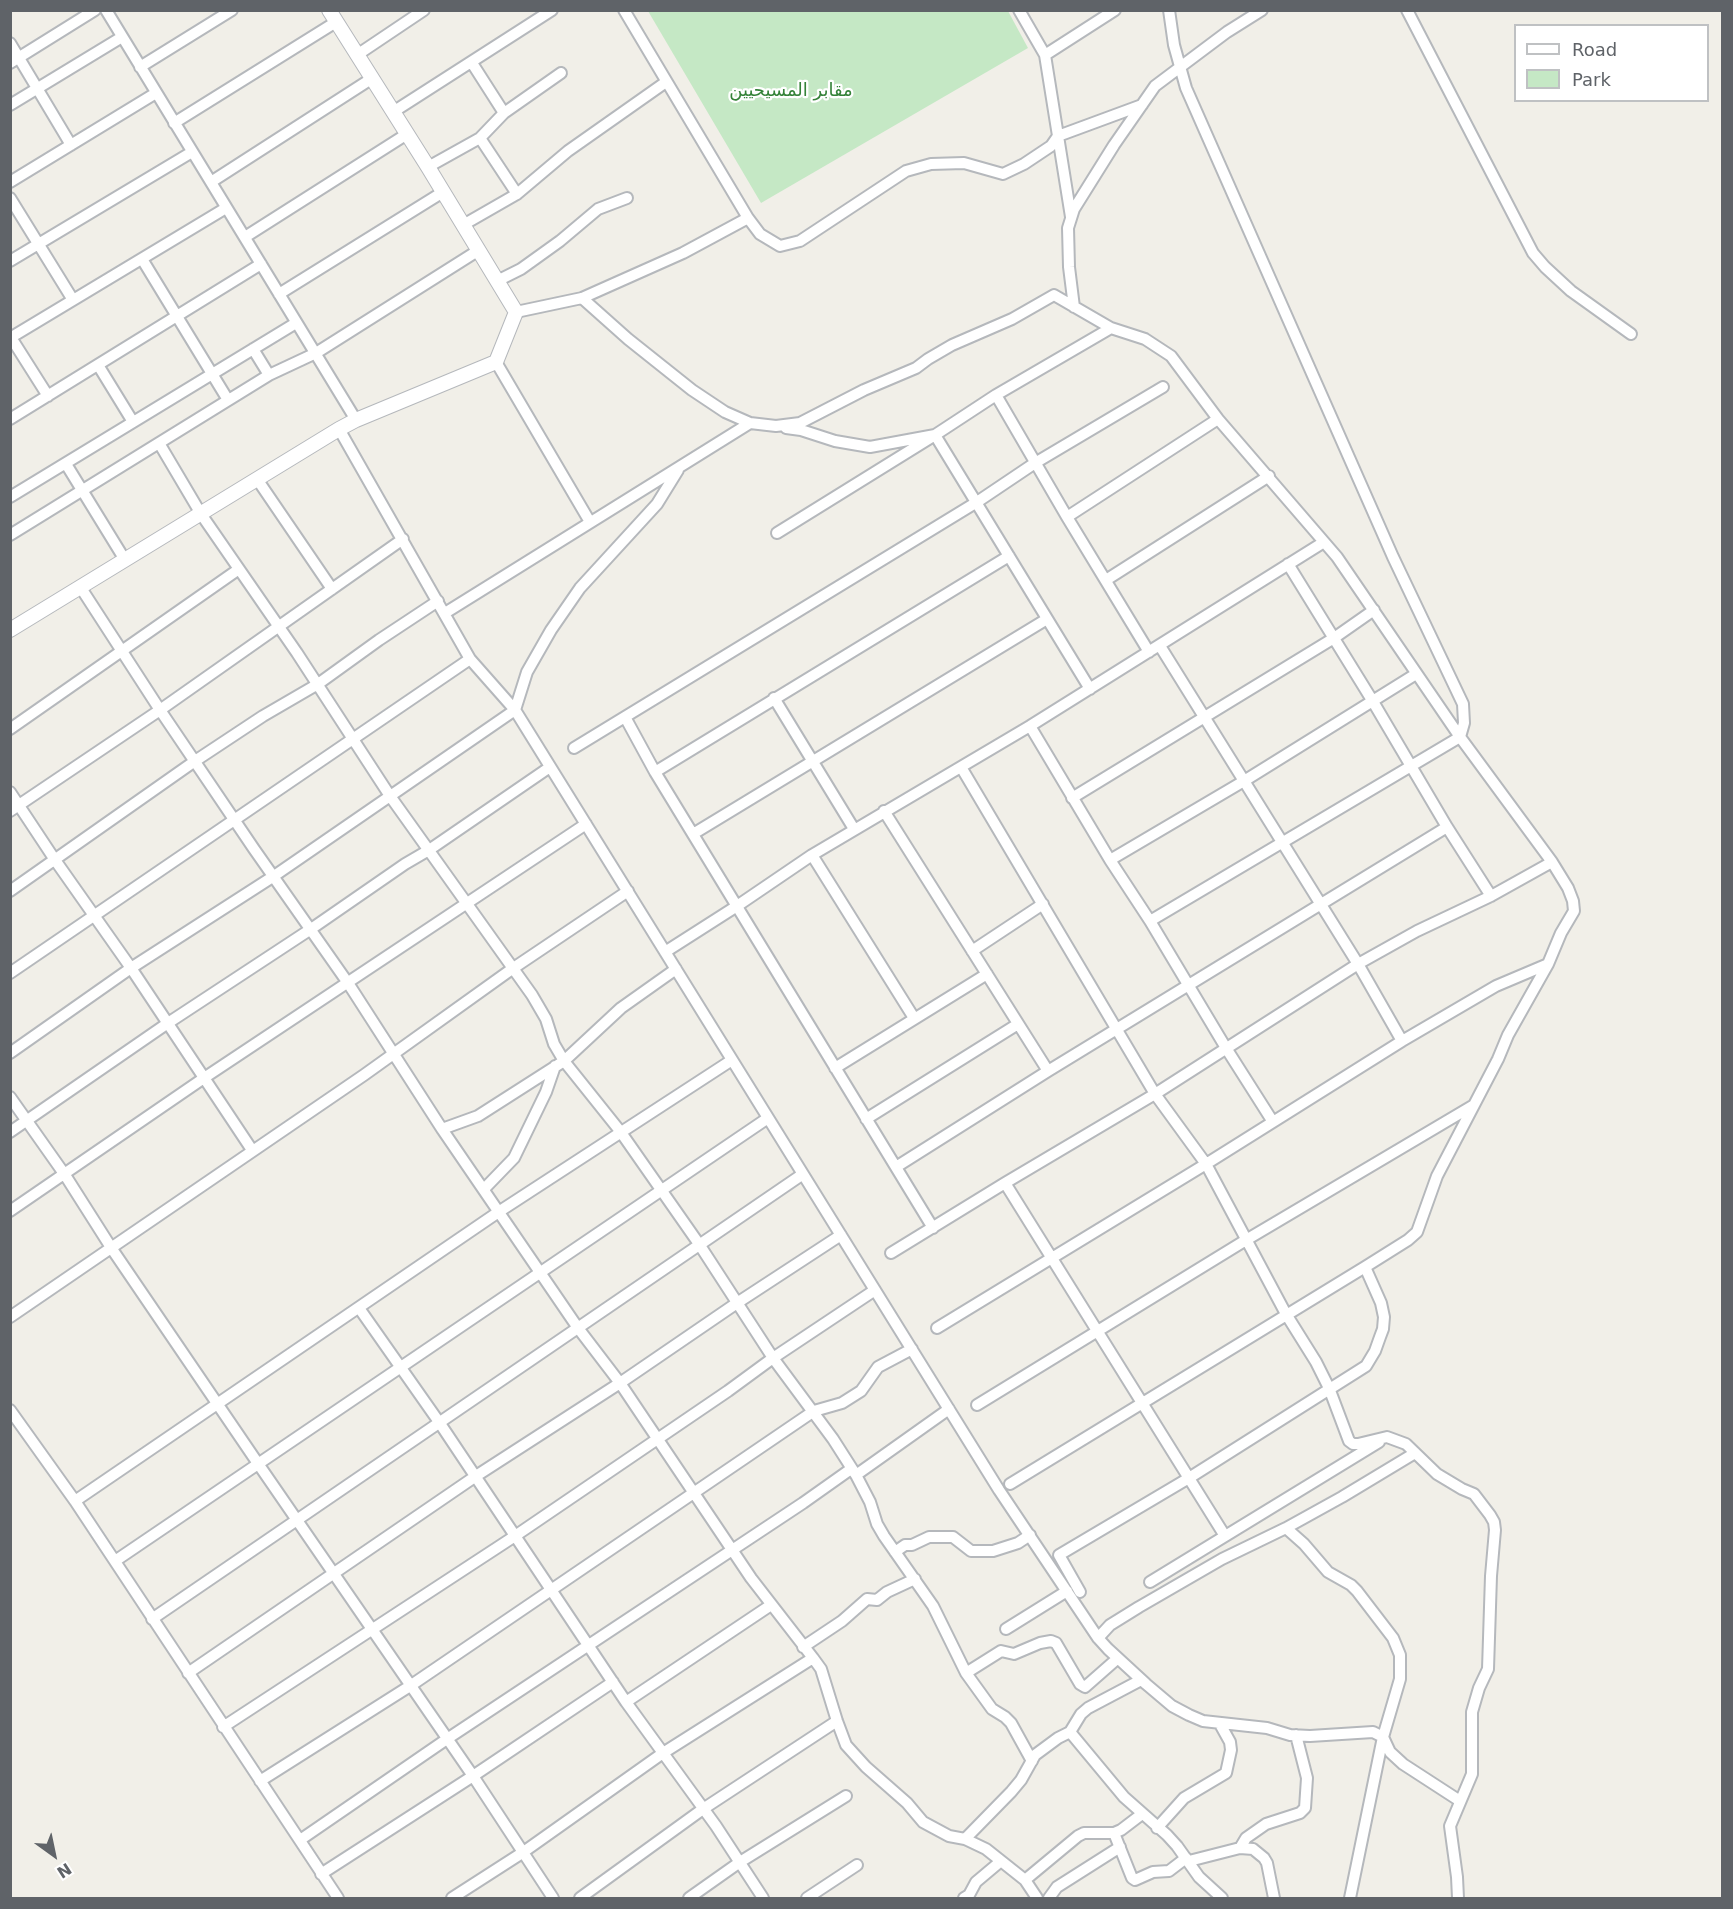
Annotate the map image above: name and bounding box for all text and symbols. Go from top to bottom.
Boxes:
legend [1514,24,1709,102]
text: Road [1572,39,1617,60]
text: Park [1572,69,1611,90]
park label: مقابر المسيحيين [729,80,853,102]
north arrow [24,1825,84,1885]
text: N [53,1859,75,1882]

